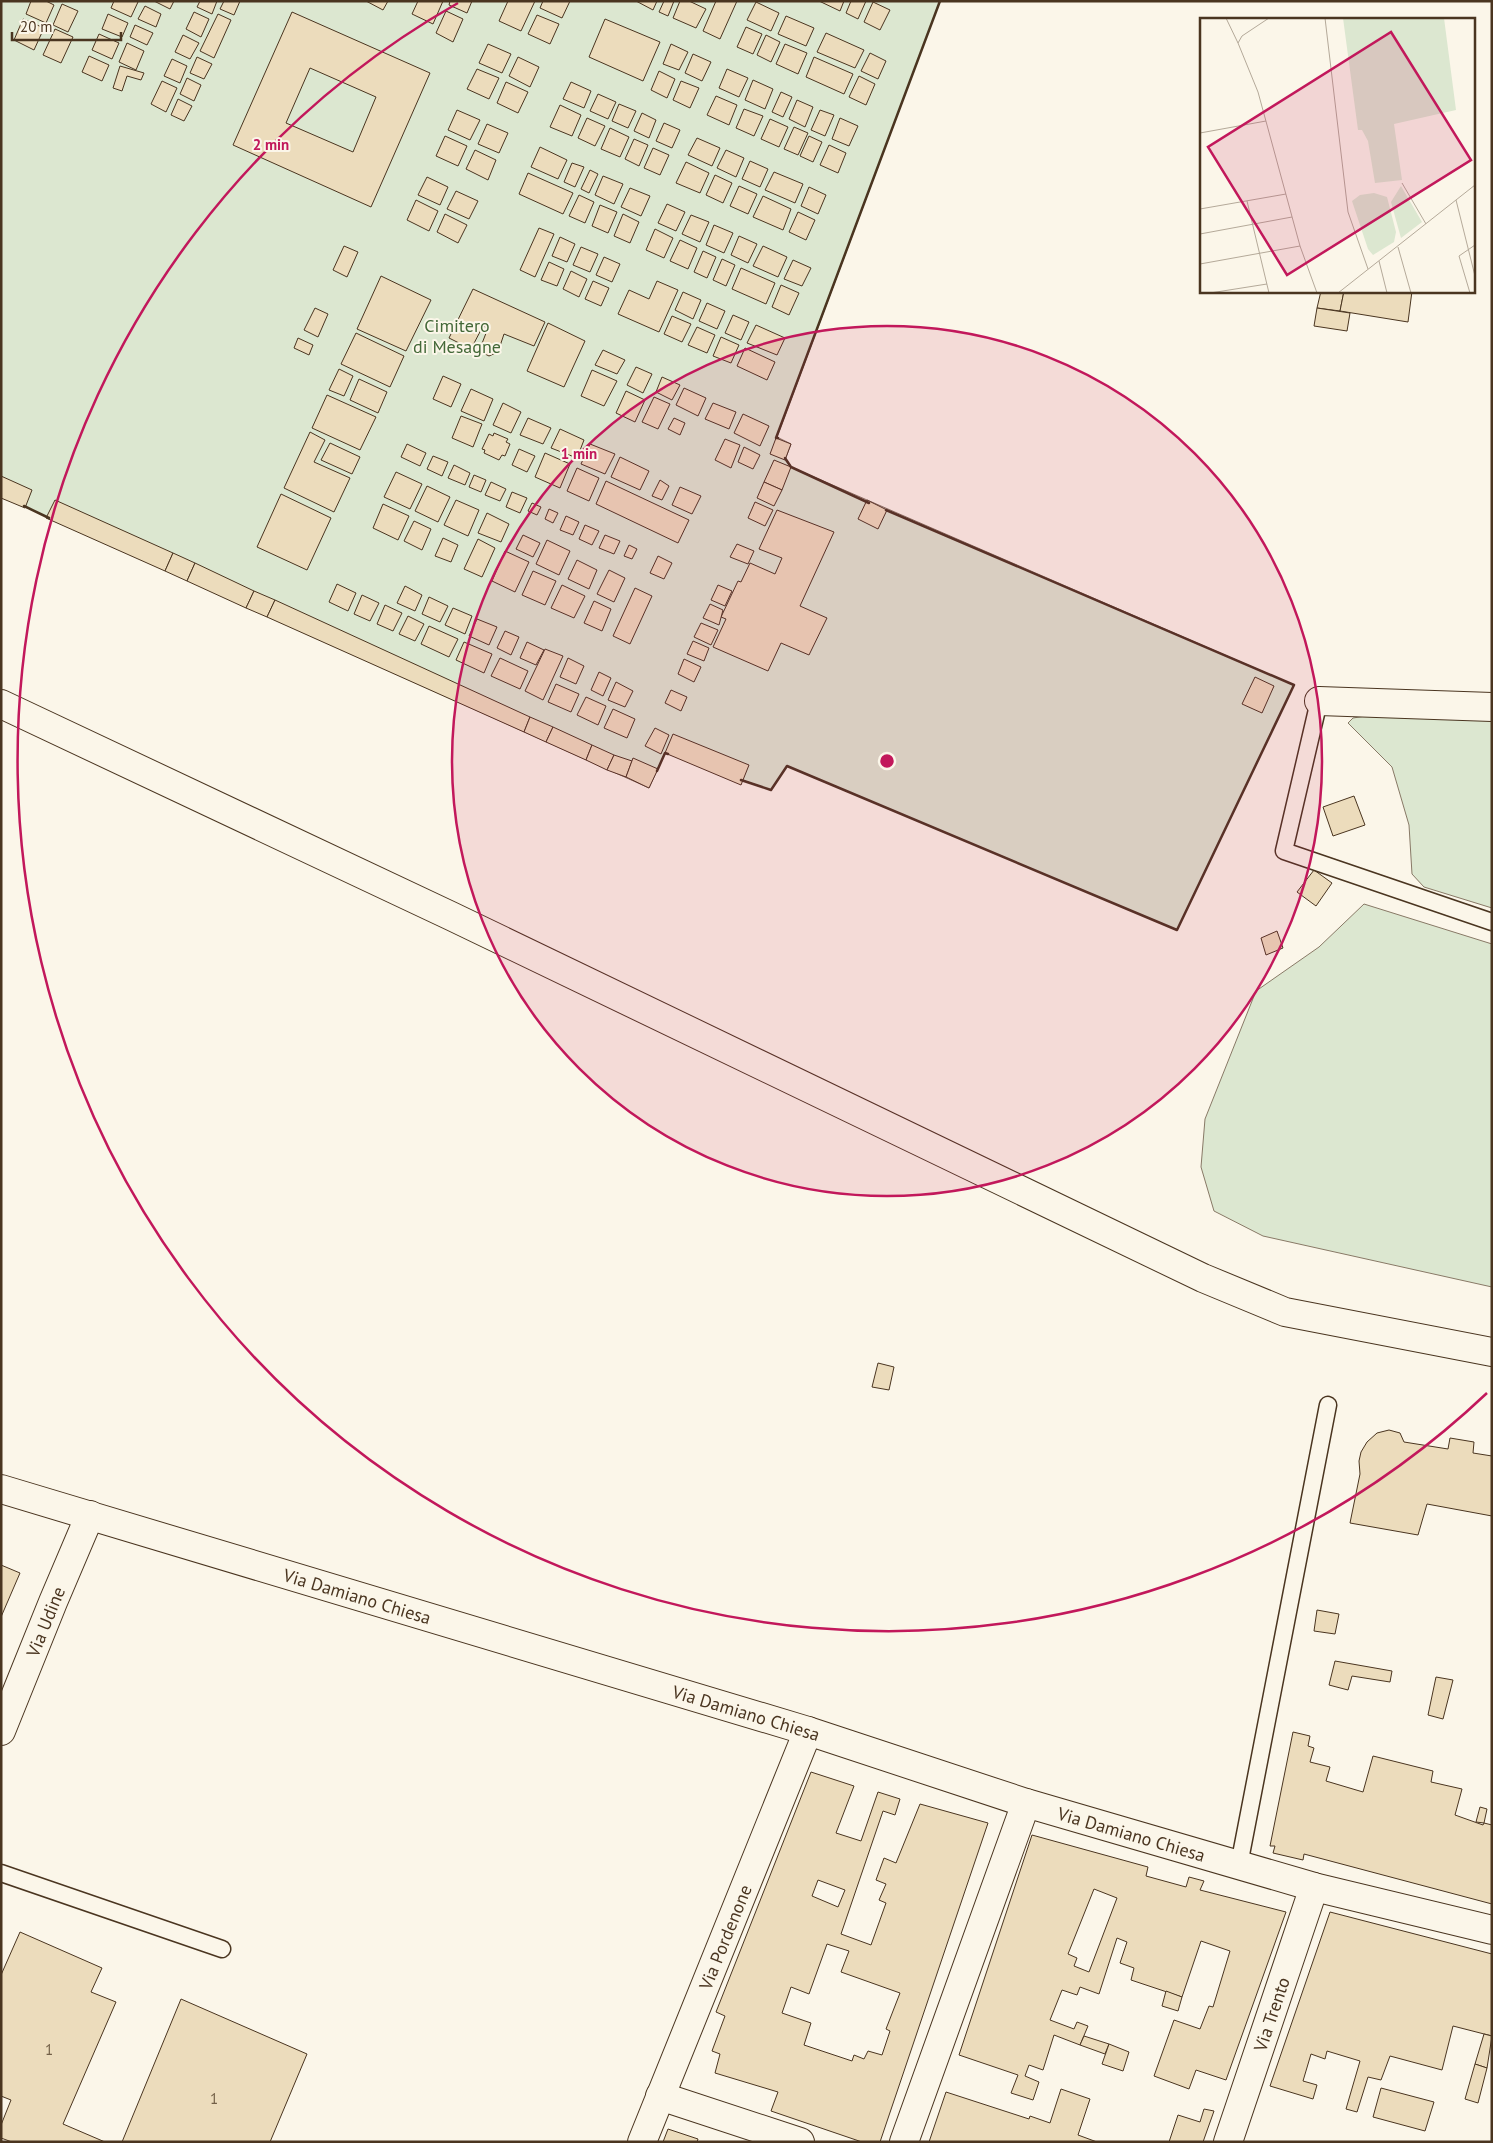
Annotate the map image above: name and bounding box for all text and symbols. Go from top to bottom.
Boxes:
scale bar [12,10,121,42]
text: 20 m [20,17,53,36]
inset map [1200,18,1476,292]
text: 2 min [253,135,289,154]
park label: Cimitero di Mesagne [413,314,501,358]
text: 1 min [561,444,597,463]
centre of rings [878,752,896,770]
street label: Via Damiano Chiesa [280,1563,434,1629]
street label: Via Udine [20,1583,70,1661]
street label: Via Damiano Chiesa [669,1679,823,1746]
street label: Via Damiano Chiesa [1054,1801,1208,1866]
street label: Via Pordenone [693,1881,756,1994]
street label: Via Trento [1248,1974,1294,2055]
house number: 1 [45,2040,53,2059]
house number: 1 [210,2089,218,2108]

